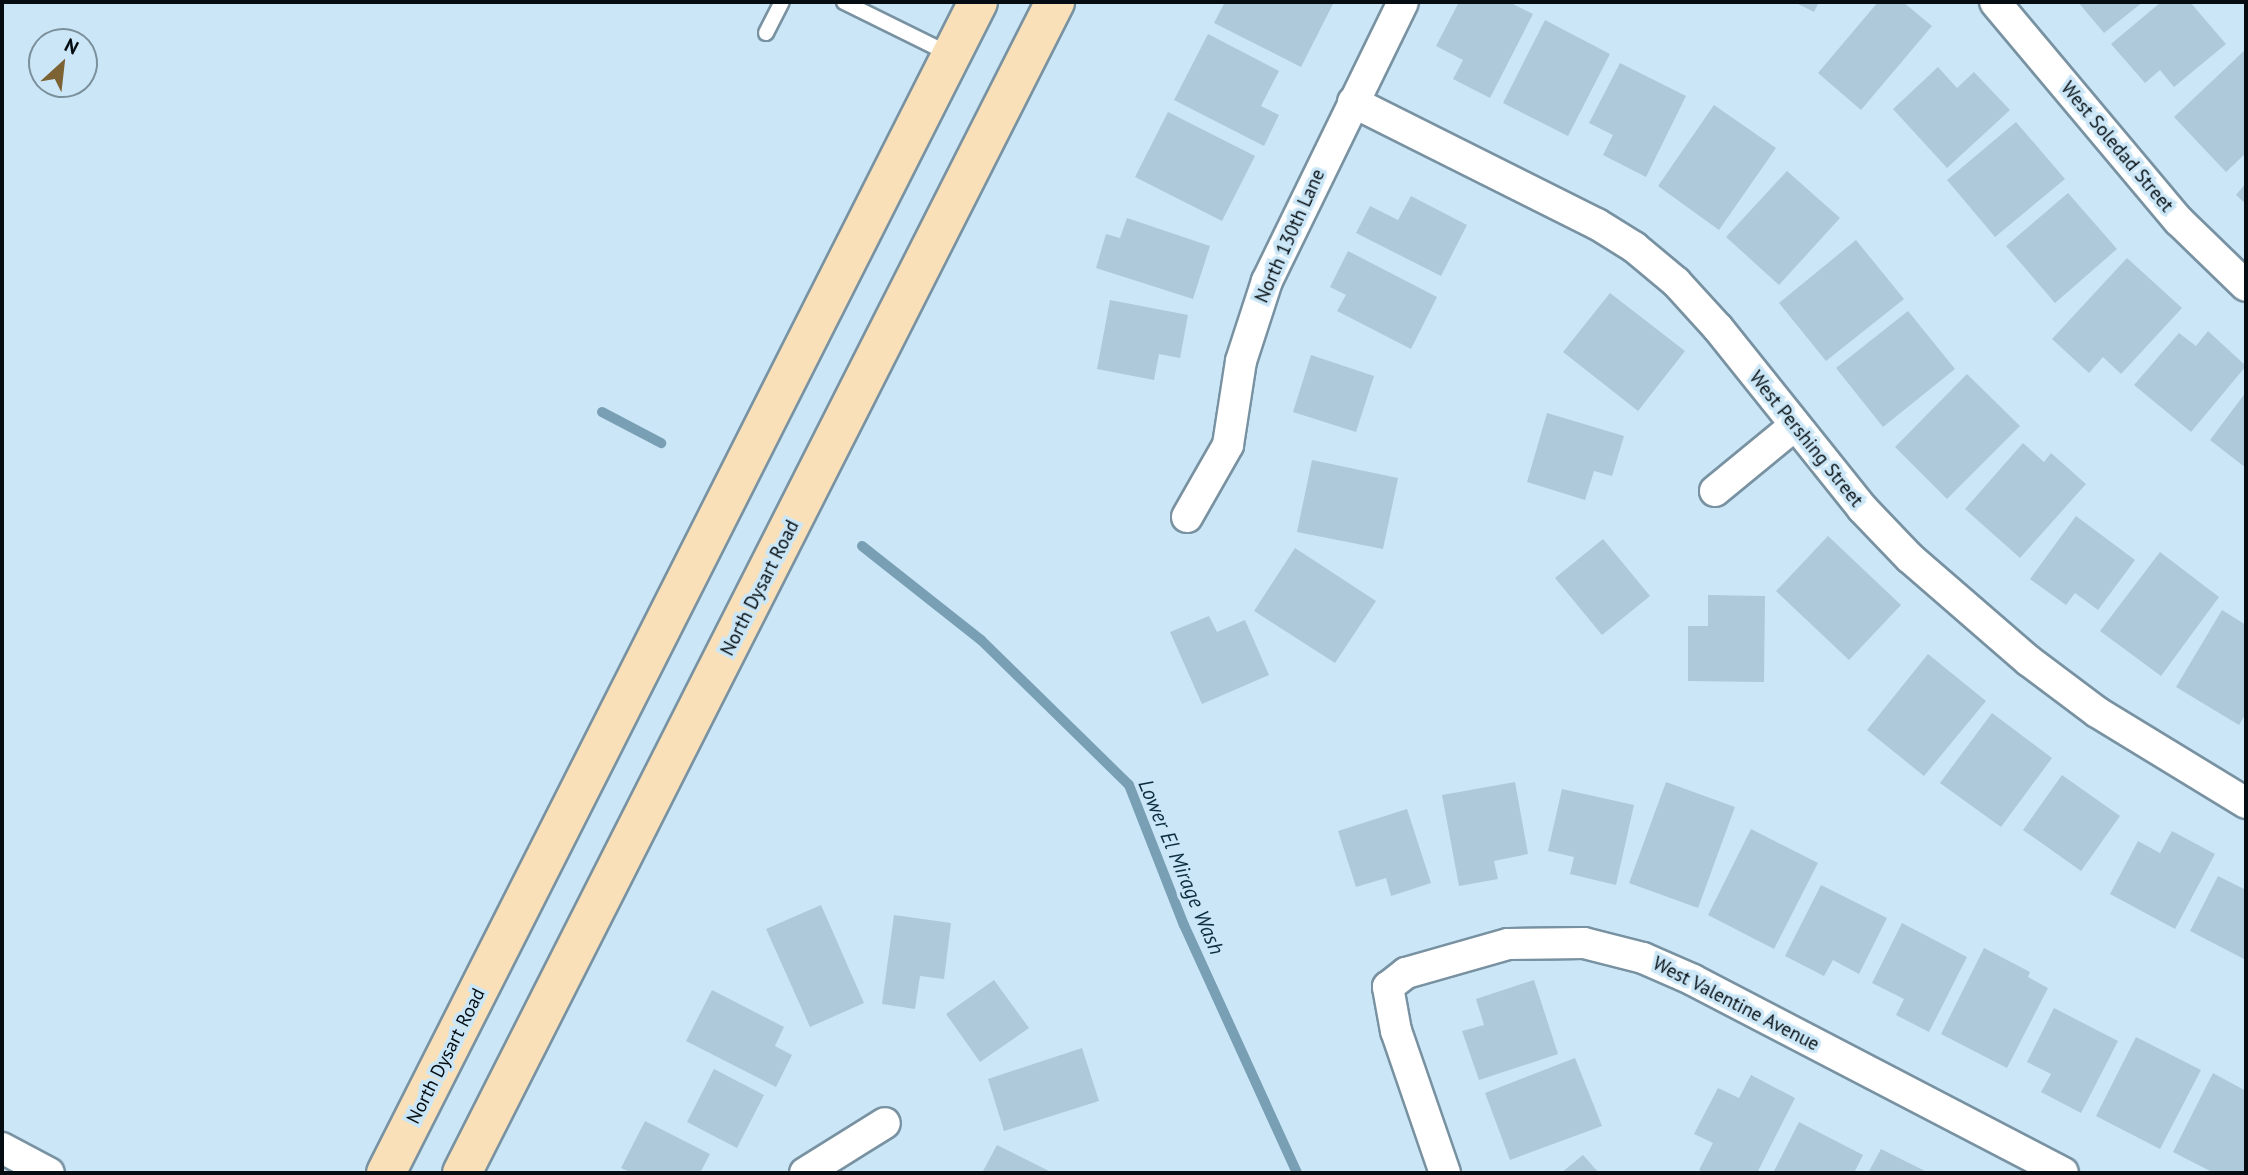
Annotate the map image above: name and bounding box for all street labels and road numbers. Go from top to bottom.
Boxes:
street label: West Soledad Street [2056,77,2178,217]
street label: North 130th Lane [1250,166,1330,306]
street label: West Pershing Street [1744,367,1868,511]
street label: North Dysart Road [716,516,804,660]
street label: West Valentine Avenue [1648,952,1824,1056]
street label: North Dysart Road [402,984,490,1128]

